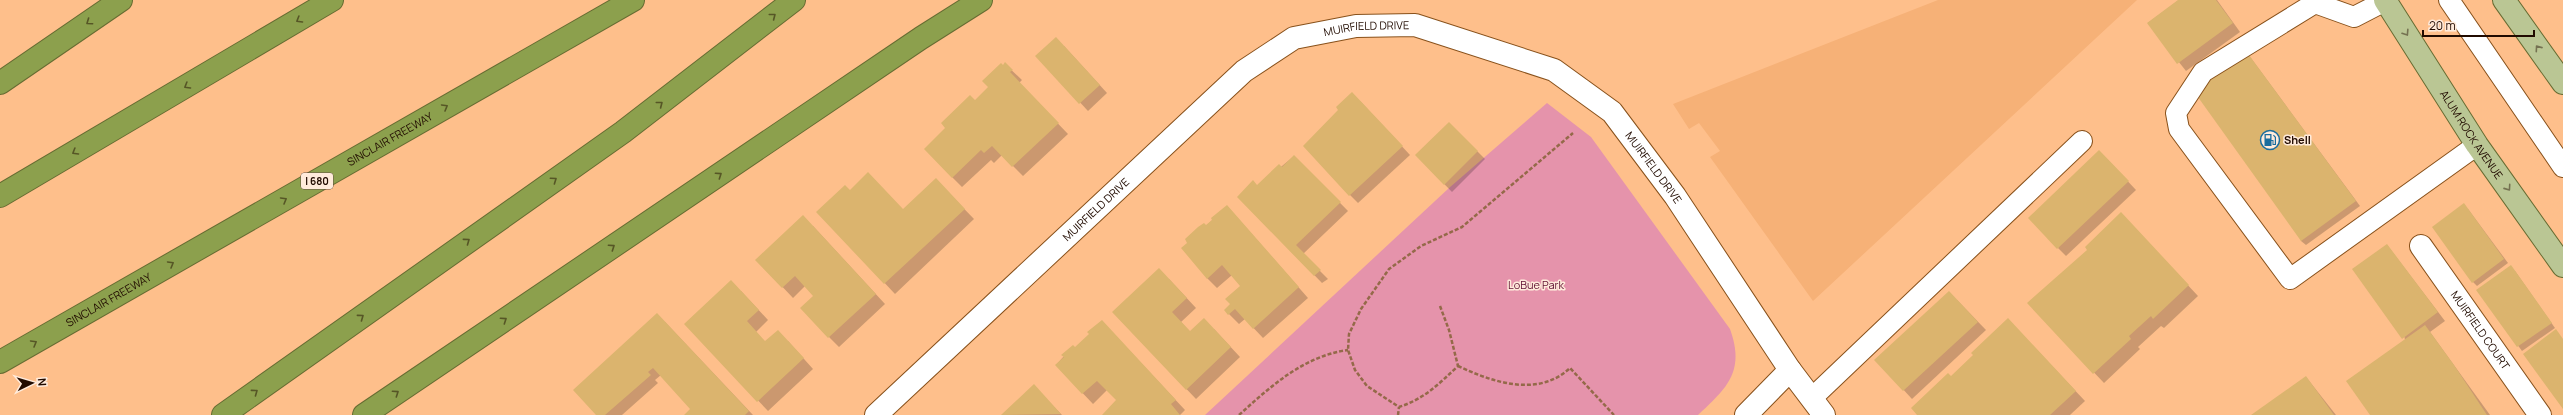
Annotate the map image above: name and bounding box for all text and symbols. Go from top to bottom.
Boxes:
scale bar [2423,12,2534,38]
one-way arrow [769,14,776,21]
one-way arrow [296,15,303,22]
one-way arrow [86,17,93,25]
street label: MUIRFIELD DRIVE [1322,17,1409,39]
text: 20 m [2429,17,2456,34]
one-way arrow [2401,29,2408,36]
one-way arrow [2535,45,2543,52]
one-way arrow [184,81,191,89]
street label: ALUM ROCK AVENUE [2437,87,2507,182]
one-way arrow [655,101,662,108]
one-way arrow [441,105,448,112]
street label: SINCLAIR FREEWAY [344,108,436,169]
street label: MUIRFIELD DRIVE [1622,128,1686,206]
fuel station icon: Shell [2259,129,2281,151]
place label: Shell [2284,132,2311,147]
one-way arrow [72,148,79,155]
one-way arrow [715,172,722,179]
road number: I 680 [301,173,333,189]
street label: MUIRFIELD DRIVE [1059,174,1132,244]
one-way arrow [550,177,557,185]
one-way arrow [2503,184,2511,191]
one-way arrow [280,197,287,204]
one-way arrow [462,239,469,246]
one-way arrow [607,245,614,252]
one-way arrow [167,262,174,269]
street label: SINCLAIR FREEWAY [63,269,154,330]
park label: LoBue Park [1508,277,1565,292]
street label: MUIRFIELD COURT [2448,288,2514,373]
one-way arrow [357,314,364,322]
one-way arrow [500,317,507,325]
one-way arrow [30,340,37,347]
north arrow [12,363,52,403]
text: N [35,377,50,387]
one-way arrow [251,389,258,397]
one-way arrow [392,391,399,398]

